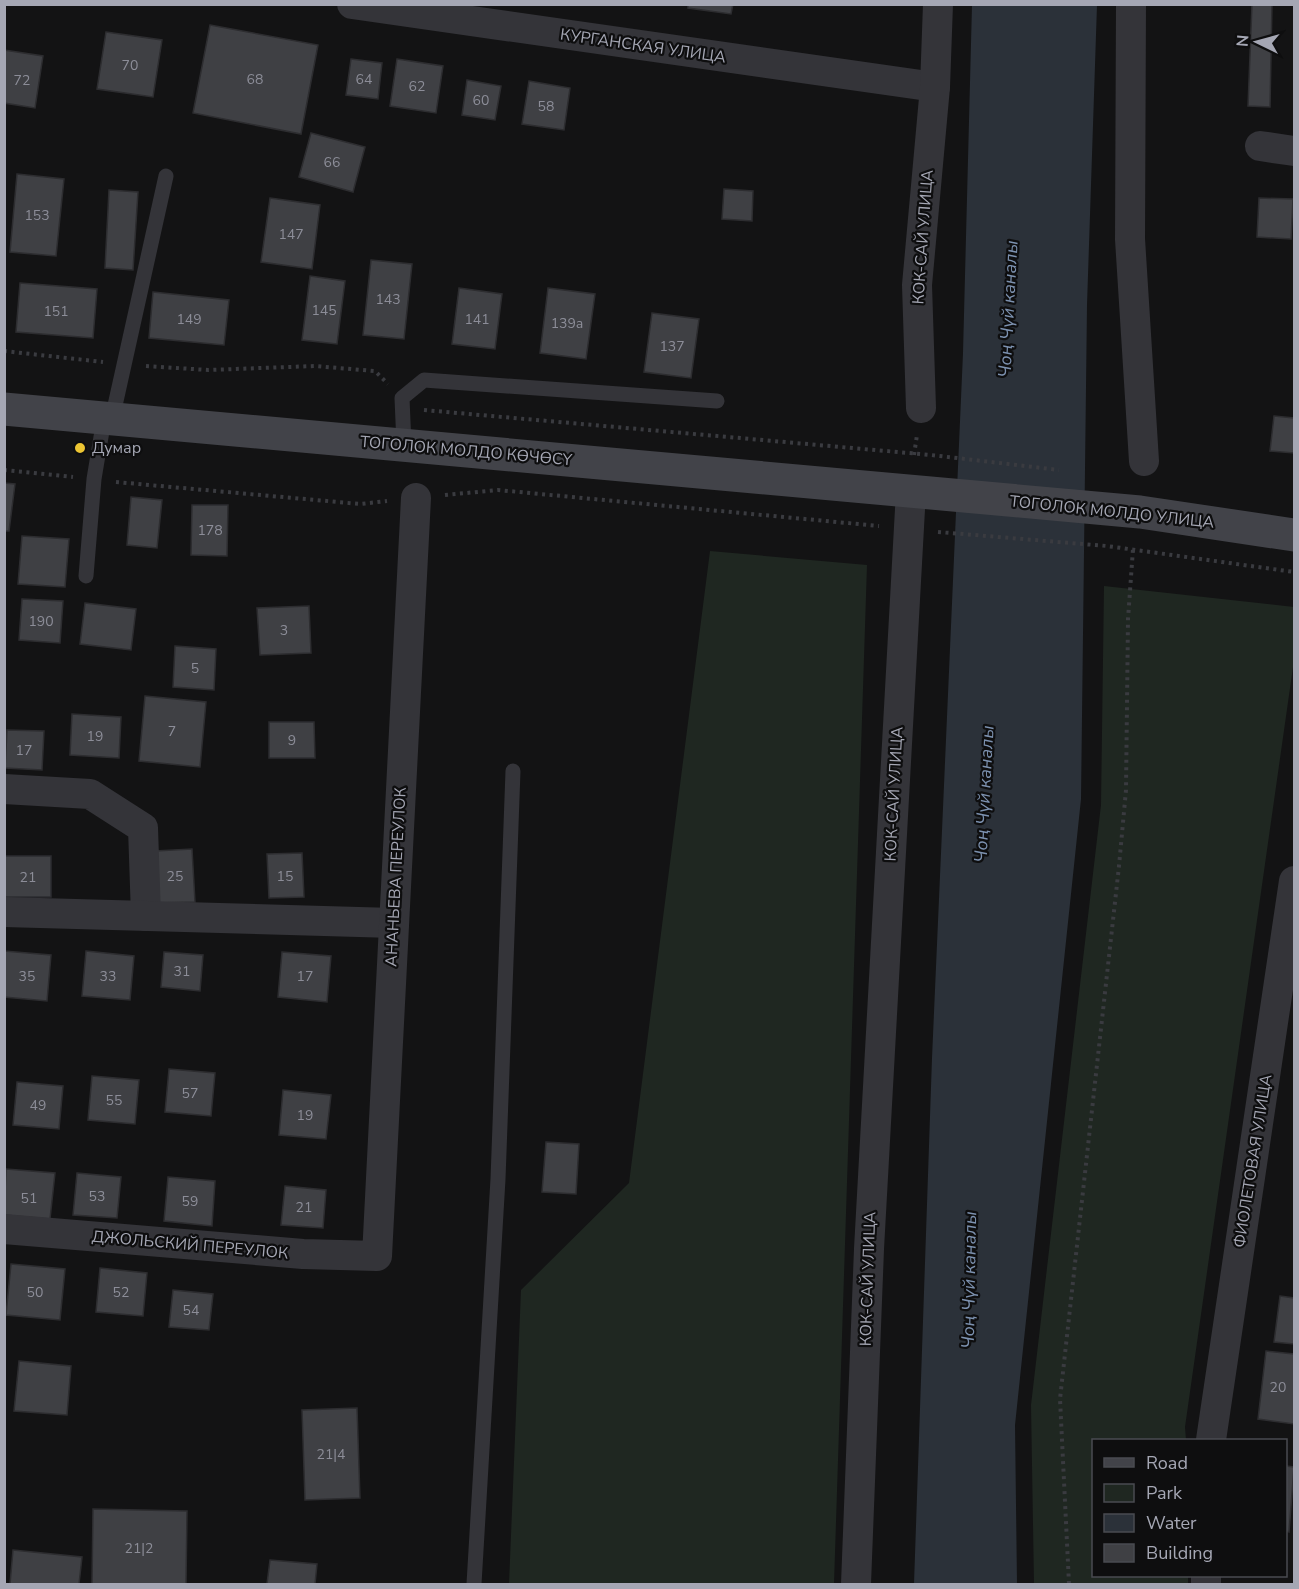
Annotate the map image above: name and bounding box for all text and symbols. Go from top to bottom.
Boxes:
north arrow [1227,12,1287,72]
street label: КУРГАНСКАЯ УЛИЦА [559,23,728,69]
text: N [1232,34,1255,48]
house number: 70 [122,56,138,75]
house number: 68 [247,70,263,89]
house number: 64 [356,70,372,89]
house number: 72 [14,71,30,90]
house number: 62 [409,77,425,96]
house number: 60 [473,91,489,110]
house number: 58 [538,97,554,116]
house number: 66 [324,153,340,172]
street label: КОК-САЙ УЛИЦА [907,169,939,305]
house number: 153 [24,206,50,225]
house number: 147 [278,225,304,244]
water label: Чоң Чүй каналы [992,240,1024,378]
house number: 143 [375,290,401,309]
house number: 145 [311,301,337,320]
house number: 151 [43,302,69,321]
house number: 149 [176,310,202,329]
house number: 141 [464,310,490,329]
house number: 139а [551,314,583,333]
house number: 137 [659,337,685,356]
street label: ТОГОЛОК МОЛДО КӨЧӨСҮ [359,431,573,471]
place label: Думар [92,437,141,459]
marker: Думар [73,441,87,455]
street label: ТОГОЛОК МОЛДО УЛИЦА [1009,490,1216,534]
house number: 178 [197,521,223,540]
house number: 190 [28,612,54,631]
house number: 3 [280,621,288,640]
house number: 5 [191,659,199,678]
house number: 7 [168,722,176,741]
water label: Чоң Чүй каналы [968,725,1000,863]
street label: КОК-САЙ УЛИЦА [879,726,909,862]
house number: 19 [87,727,103,746]
house number: 9 [288,731,296,750]
house number: 17 [16,741,32,760]
street label: АНАНЬЕВА ПЕРЕУЛОК [380,786,412,967]
house number: 25 [167,867,183,886]
house number: 15 [277,867,293,886]
house number: 21 [20,868,36,887]
house number: 31 [174,962,190,981]
house number: 35 [19,967,35,986]
house number: 33 [100,967,116,986]
house number: 17 [297,967,313,986]
street label: ФИОЛЕТОВАЯ УЛИЦА [1228,1072,1278,1249]
house number: 57 [182,1084,198,1103]
house number: 55 [106,1091,122,1110]
house number: 49 [30,1096,46,1115]
house number: 19 [297,1106,313,1125]
house number: 53 [89,1187,105,1206]
house number: 51 [21,1189,37,1208]
house number: 59 [182,1192,198,1211]
house number: 21 [296,1198,312,1217]
street label: КОК-САЙ УЛИЦА [855,1211,881,1347]
water label: Чоң Чүй каналы [956,1211,982,1349]
street label: ДЖОЛЬСКИЙ ПЕРЕУЛОК [91,1225,290,1265]
house number: 50 [27,1283,43,1302]
house number: 52 [113,1283,129,1302]
house number: 54 [183,1301,199,1320]
house number: 20 [1270,1378,1286,1397]
legend [1092,1439,1287,1577]
house number: 21|4 [317,1445,345,1464]
text: Road [1146,1451,1188,1475]
text: Park [1146,1481,1183,1505]
text: Water [1146,1511,1197,1535]
house number: 21|2 [125,1539,153,1558]
text: Building [1146,1541,1213,1565]

